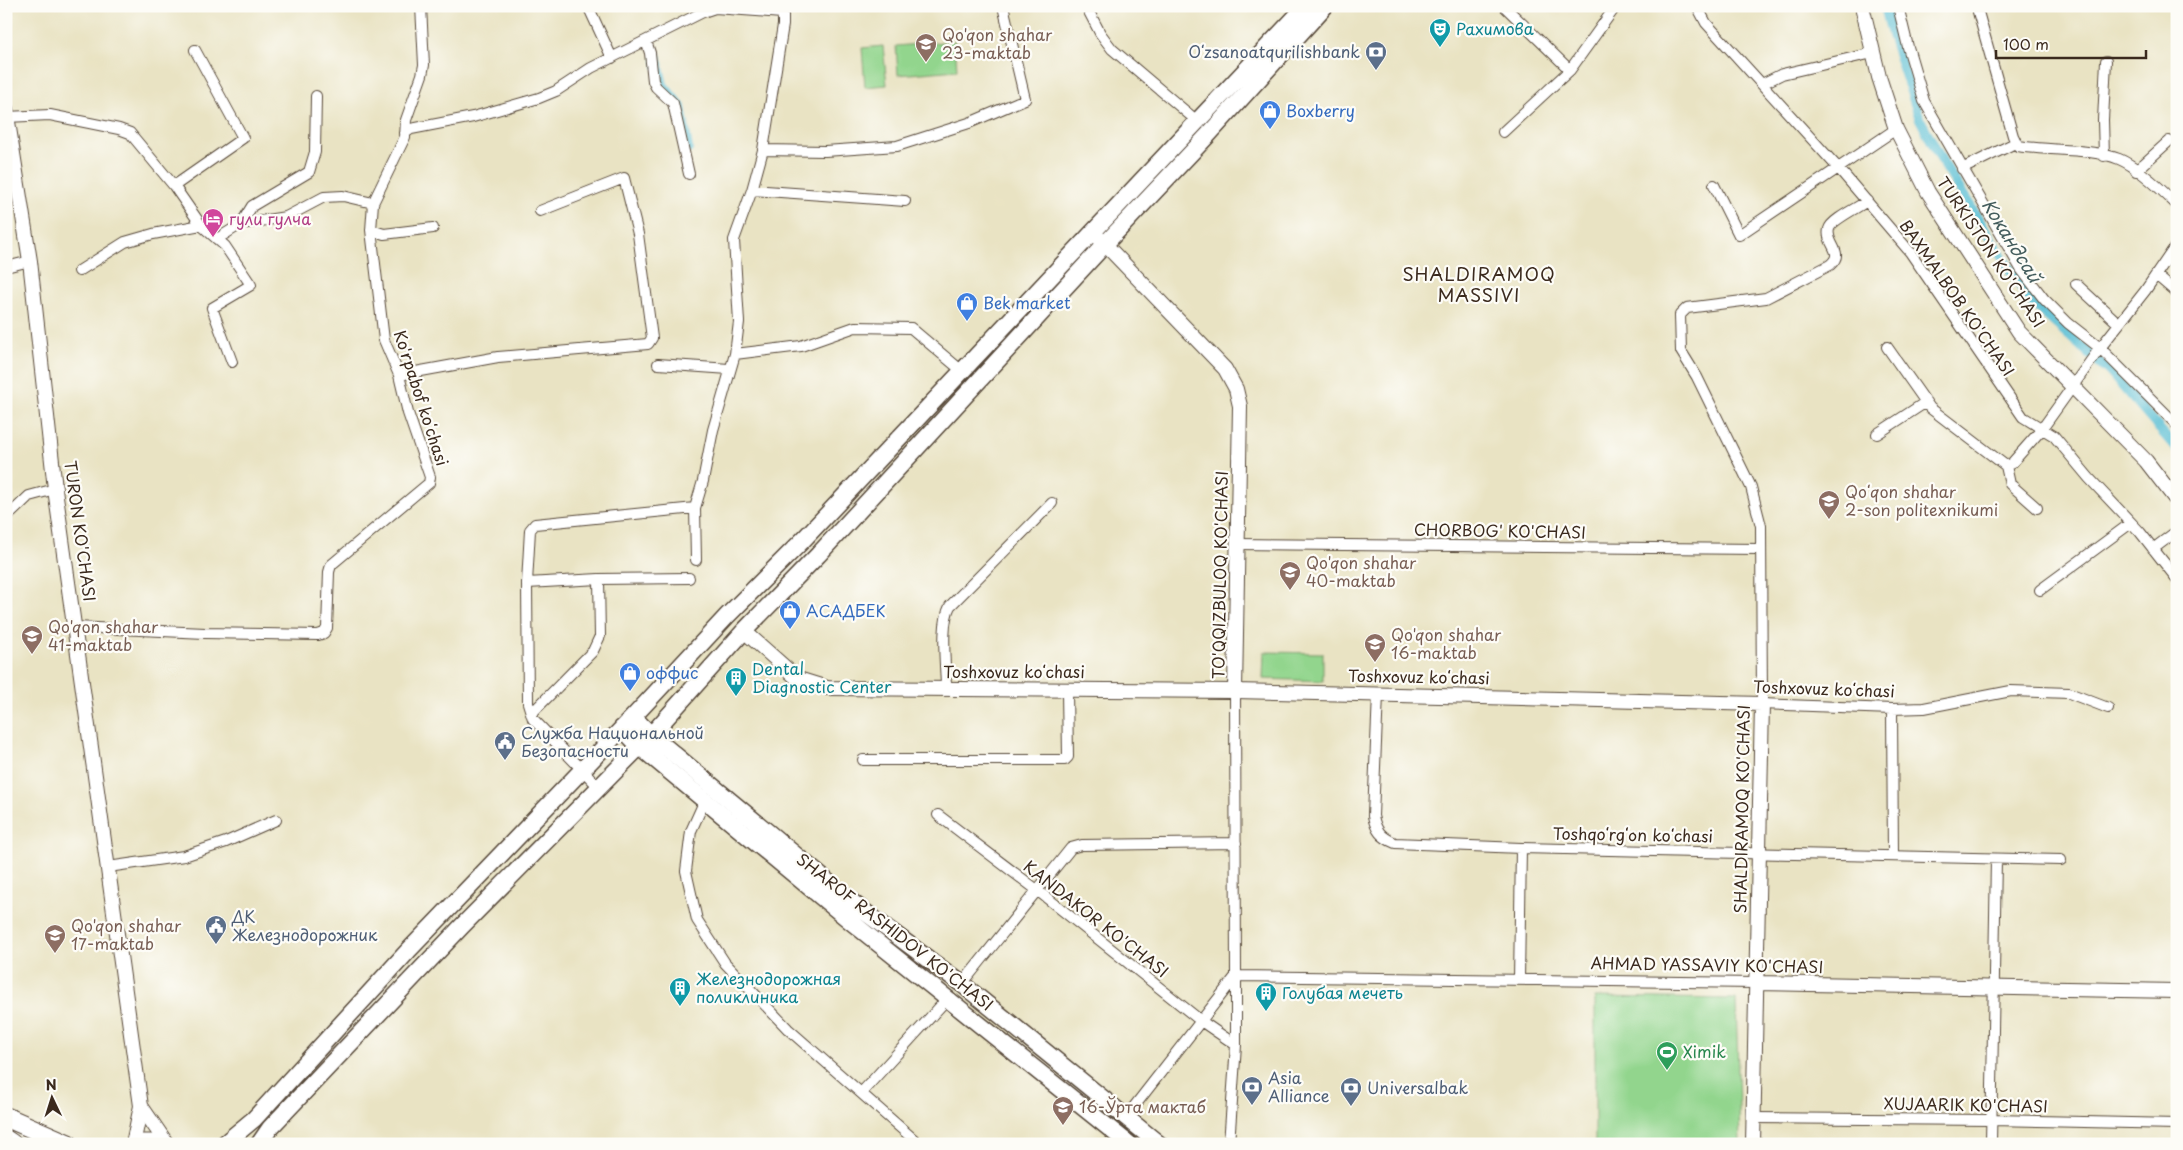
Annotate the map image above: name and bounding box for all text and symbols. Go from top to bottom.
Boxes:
place label: Рахимова [1456,16,1534,40]
theatre icon: Рахимова [1428,17,1452,48]
place label: Qo'qon shahar 23-maktab [942,22,1053,64]
scale bar [1996,28,2146,60]
school or university icon: Qo'qon shahar 23-maktab [914,32,938,63]
text: 100 m [2003,32,2049,55]
place label: Oʻzsanoatqurilishbank [1188,39,1360,63]
bank icon: Oʻzsanoatqurilishbank [1364,40,1388,71]
place label: Boxberry [1286,98,1355,122]
shop icon: Boxberry [1258,99,1282,130]
street label: TURKISTON KO'CHASI [1932,171,2051,332]
water label: Кокандсай [1976,193,2050,289]
place label: гули гулча [229,206,311,230]
hotel icon: гули гулча [201,207,225,238]
street label: BAXMALBOB KO'CHASI [1895,214,2021,381]
district label: SHALDIRAMOQ MASSIVI [1402,260,1556,308]
place label: Bek market [983,290,1071,314]
shop icon: Bek market [955,291,979,322]
street label: Ko'rpabof koʻchasi [389,327,455,469]
street label: TURON KO'CHASI [59,459,103,603]
street label: TO'QQIZBULOQ KO'CHASI [1205,471,1233,679]
place label: Qoʻqon shahar 2-son politexnikumi [1845,479,1998,521]
school or university icon: Qoʻqon shahar 2-son politexnikumi [1817,489,1841,520]
street label: CHORBOG' KO'CHASI [1414,516,1586,544]
place label: Qo'qon shahar 40-maktab [1306,550,1417,592]
school or university icon: Qo'qon shahar 40-maktab [1278,560,1302,591]
place label: АСАДБЕК [806,598,885,622]
shop icon: АСАДБЕК [778,599,802,630]
place label: Qo'qon shahar 41-maktab [48,614,159,656]
place label: Qo'qon shahar 16-maktab [1391,622,1502,664]
school or university icon: Qo'qon shahar 41-maktab [20,624,44,655]
school or university icon: Qo'qon shahar 16-maktab [1363,632,1387,663]
place label: Dental Diagnostic Center [752,656,892,698]
street label: Toshxovuz koʻchasi [943,659,1085,683]
place label: оффис [646,660,698,684]
shop icon: оффис [618,661,642,692]
street label: Toshxovuz koʻchasi [1348,663,1490,689]
building icon: Dental Diagnostic Center [724,666,748,697]
street label: Toshxovuz koʻchasi [1753,674,1895,702]
street label: SHALDIRAMOQ KO'CHASI [1727,704,1755,913]
place label: Служба Национальной Безопасности [521,720,704,762]
public building icon: Служба Национальной Безопасности [493,730,517,761]
street label: Toshqoʻrgʻon koʻchasi [1553,821,1713,847]
street label: SHAROF RASHIDOV KO'CHASI [792,847,999,1016]
street label: KANDAKOR KO'CHASI [1019,854,1174,983]
place label: ДК Железнодорожник [231,904,378,946]
place label: Qo'qon shahar 17-maktab [71,913,182,955]
public building icon: ДК Железнодорожник [204,914,228,945]
school or university icon: Qo'qon shahar 17-maktab [43,923,67,954]
street label: AHMAD YASSAVIY KO'CHASI [1590,950,1824,978]
place label: Железнодорожная поликлиника [696,966,841,1008]
building icon: Железнодорожная поликлиника [668,976,692,1007]
place label: Голубая мечеть [1282,980,1403,1004]
building icon: Голубая мечеть [1254,981,1278,1012]
place label: Ximik [1683,1039,1726,1063]
sports icon: Ximik [1655,1040,1679,1071]
place label: Asia Alliance [1268,1065,1330,1107]
north arrow [28,1072,78,1122]
text: N [45,1074,57,1095]
bank icon: Asia Alliance [1240,1075,1264,1106]
place label: Universalbak [1367,1075,1468,1099]
bank icon: Universalbak [1339,1076,1363,1107]
street label: XUJAARIK KO'CHASI [1884,1091,2048,1117]
place label: 16-Ўрта мактаб [1079,1094,1206,1118]
school or university icon: 16-Ўрта мактаб [1051,1095,1075,1126]

